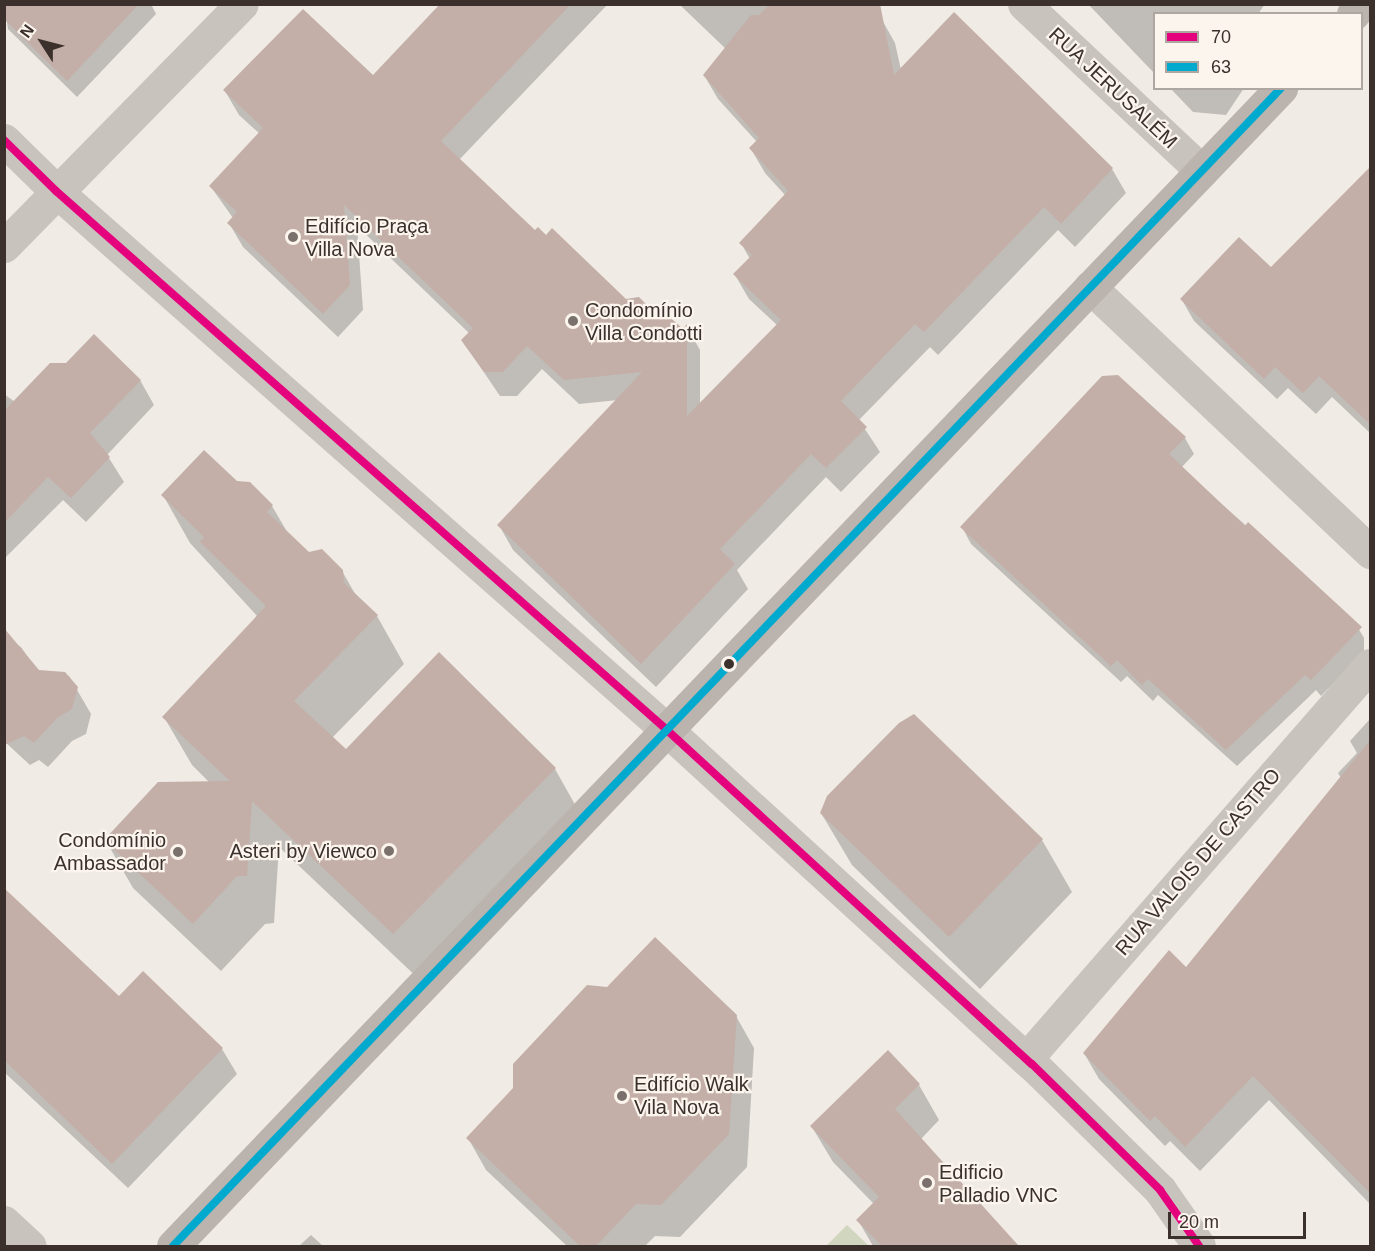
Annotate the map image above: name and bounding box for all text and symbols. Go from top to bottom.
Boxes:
north arrow [12,12,72,72]
legend [1153,12,1363,90]
text: N [17,21,37,41]
street label: RUA JERUSALÉM [1043,22,1183,154]
text: 70 [1211,27,1231,47]
text: 63 [1211,57,1231,77]
place label: Edifício Praça Villa Nova [305,214,428,261]
marker: Edifício Praça Villa Nova [286,230,300,244]
place label: Condomínio Villa Condotti [585,298,702,345]
marker: Condomínio Villa Condotti [566,314,580,328]
unlabelled marker [723,658,735,670]
street label: RUA VALOIS DE CASTRO [1110,763,1286,961]
place label: Condomínio Ambassador [54,828,166,875]
place label: Asteri by Viewco [230,839,377,863]
marker: Asteri by Viewco [382,844,396,858]
marker: Condomínio Ambassador [171,845,185,859]
place label: Edifício Walk Vila Nova [634,1072,749,1119]
marker: Edifício Walk Vila Nova [615,1089,629,1103]
place label: Edificio Palladio VNC [939,1160,1058,1207]
marker: Edificio Palladio VNC [920,1176,934,1190]
scale bar [1171,1200,1309,1238]
text: 20 m [1179,1212,1219,1232]

